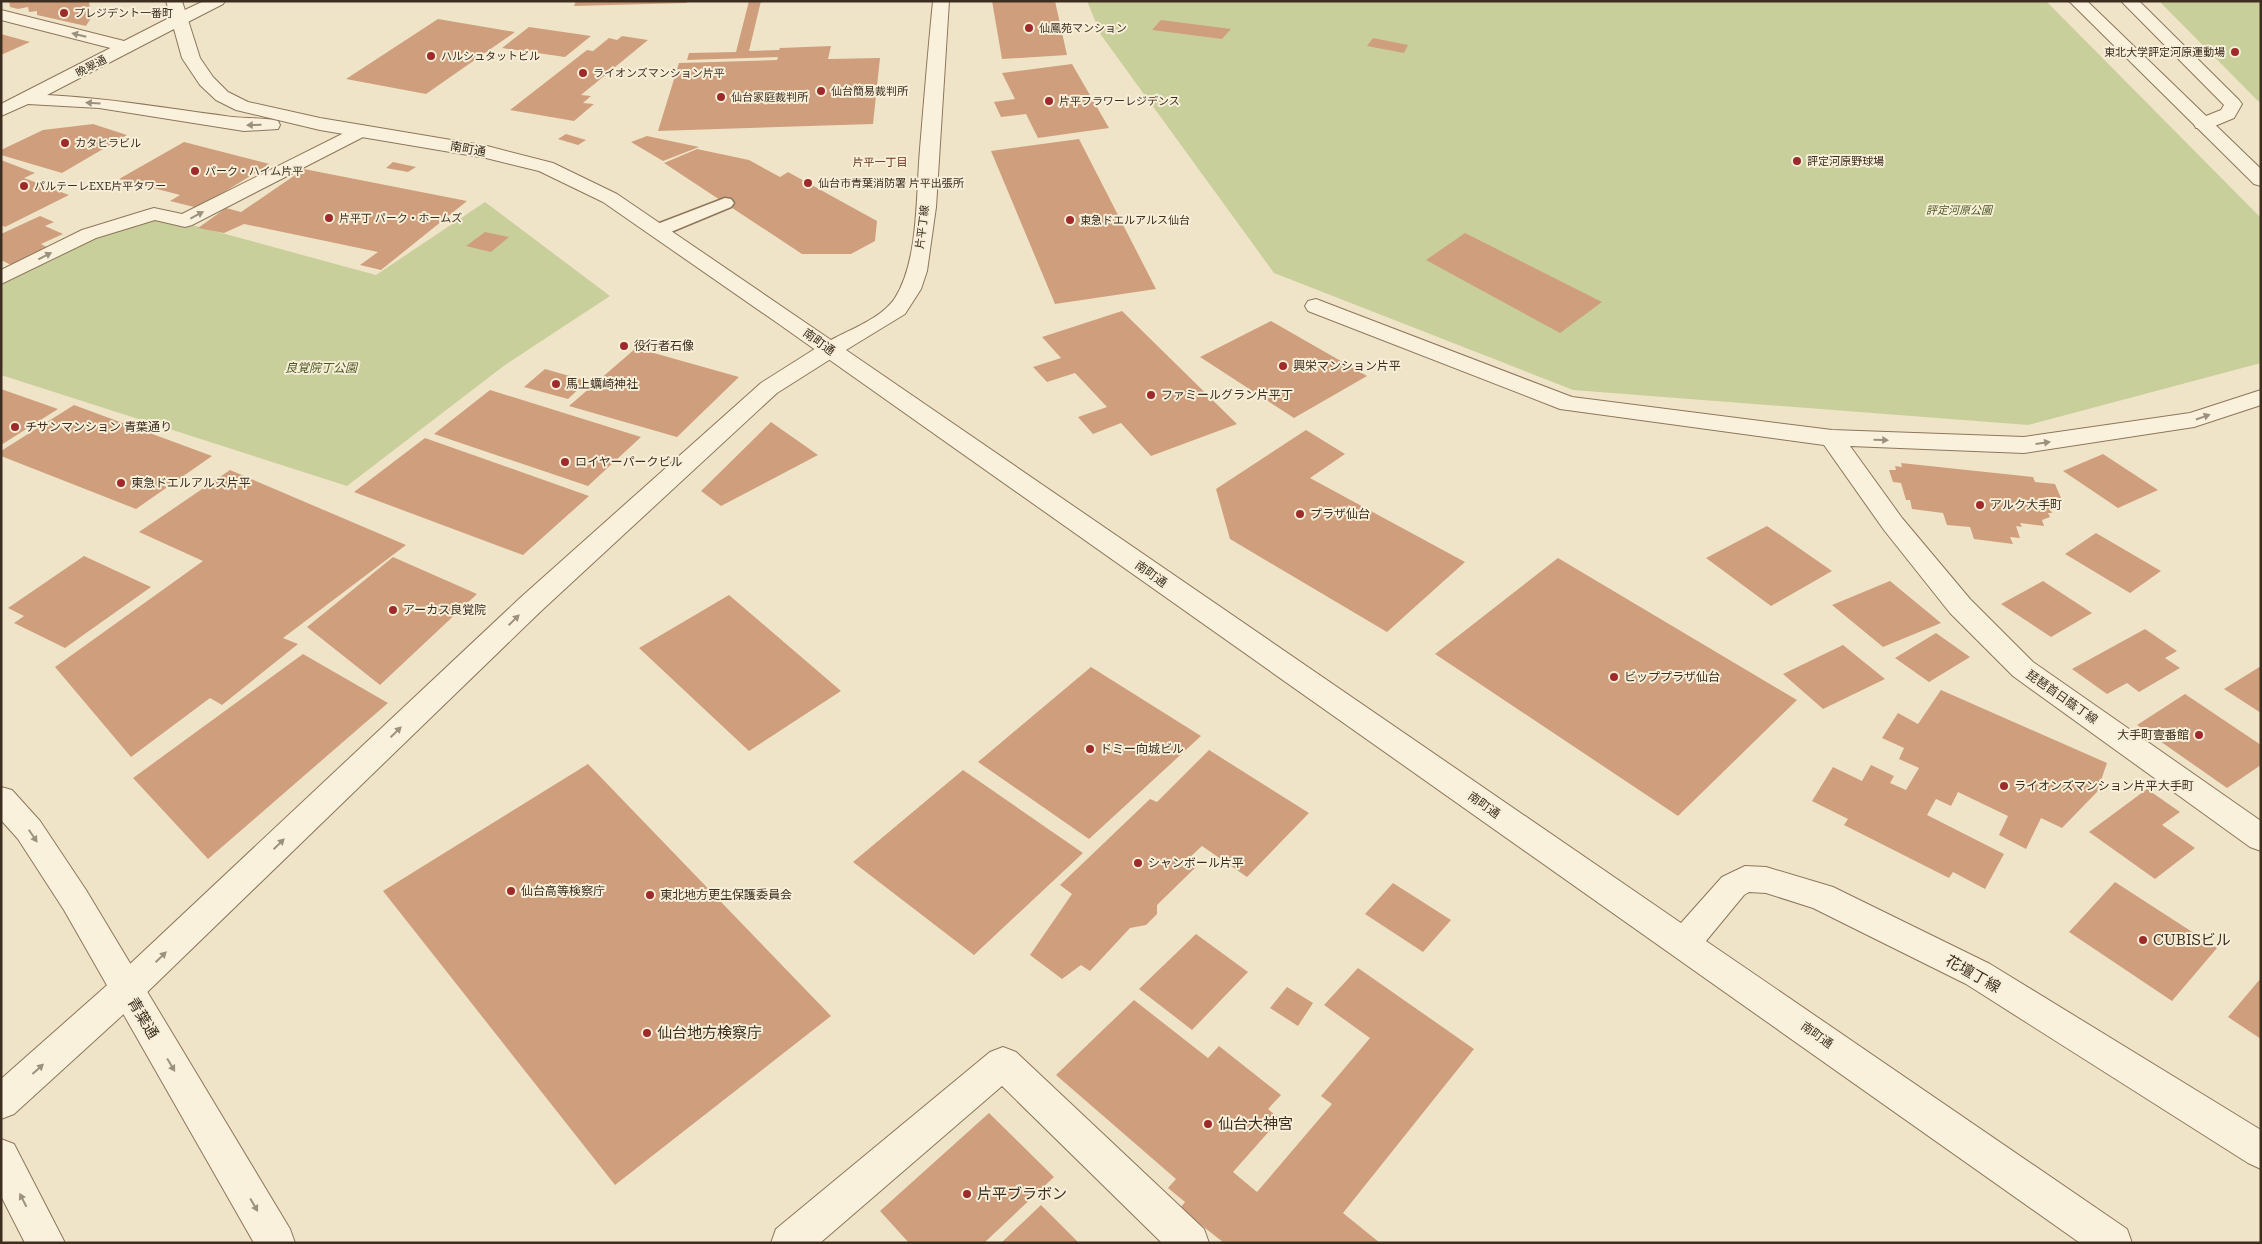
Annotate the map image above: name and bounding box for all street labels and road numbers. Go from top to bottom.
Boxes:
street label: 晩翠通 [74,53,109,80]
street label: 南町通 [449,139,487,159]
street label: 片平丁線 [913,204,932,250]
street label: 南町通 [800,326,838,358]
street label: 南町通 [1132,558,1170,590]
street label: 琵琶首日蔭丁線 [2024,667,2100,727]
street label: 南町通 [1465,789,1503,821]
street label: 花壇丁線 [1942,952,2004,996]
street label: 青葉通 [124,994,162,1042]
street label: 南町通 [1798,1019,1836,1051]

